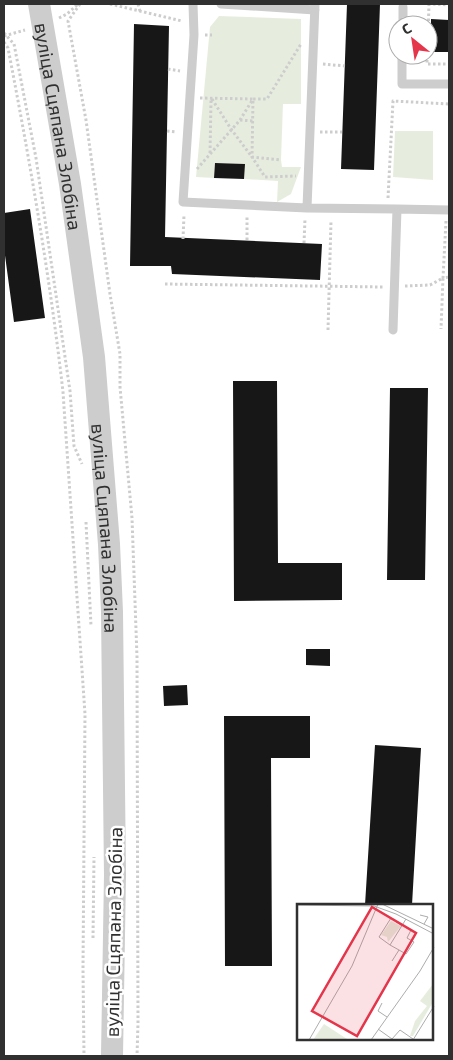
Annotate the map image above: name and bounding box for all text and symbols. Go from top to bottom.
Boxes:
north arrow [388,15,438,65]
text: С [398,19,414,38]
street label: вуліца Сцяпана Злобіна [31,21,88,232]
street label: вуліца Сцяпана Злобіна [88,422,124,633]
street label: вуліца Сцяпана Злобіна [100,827,127,1037]
inset map [297,904,433,1040]

